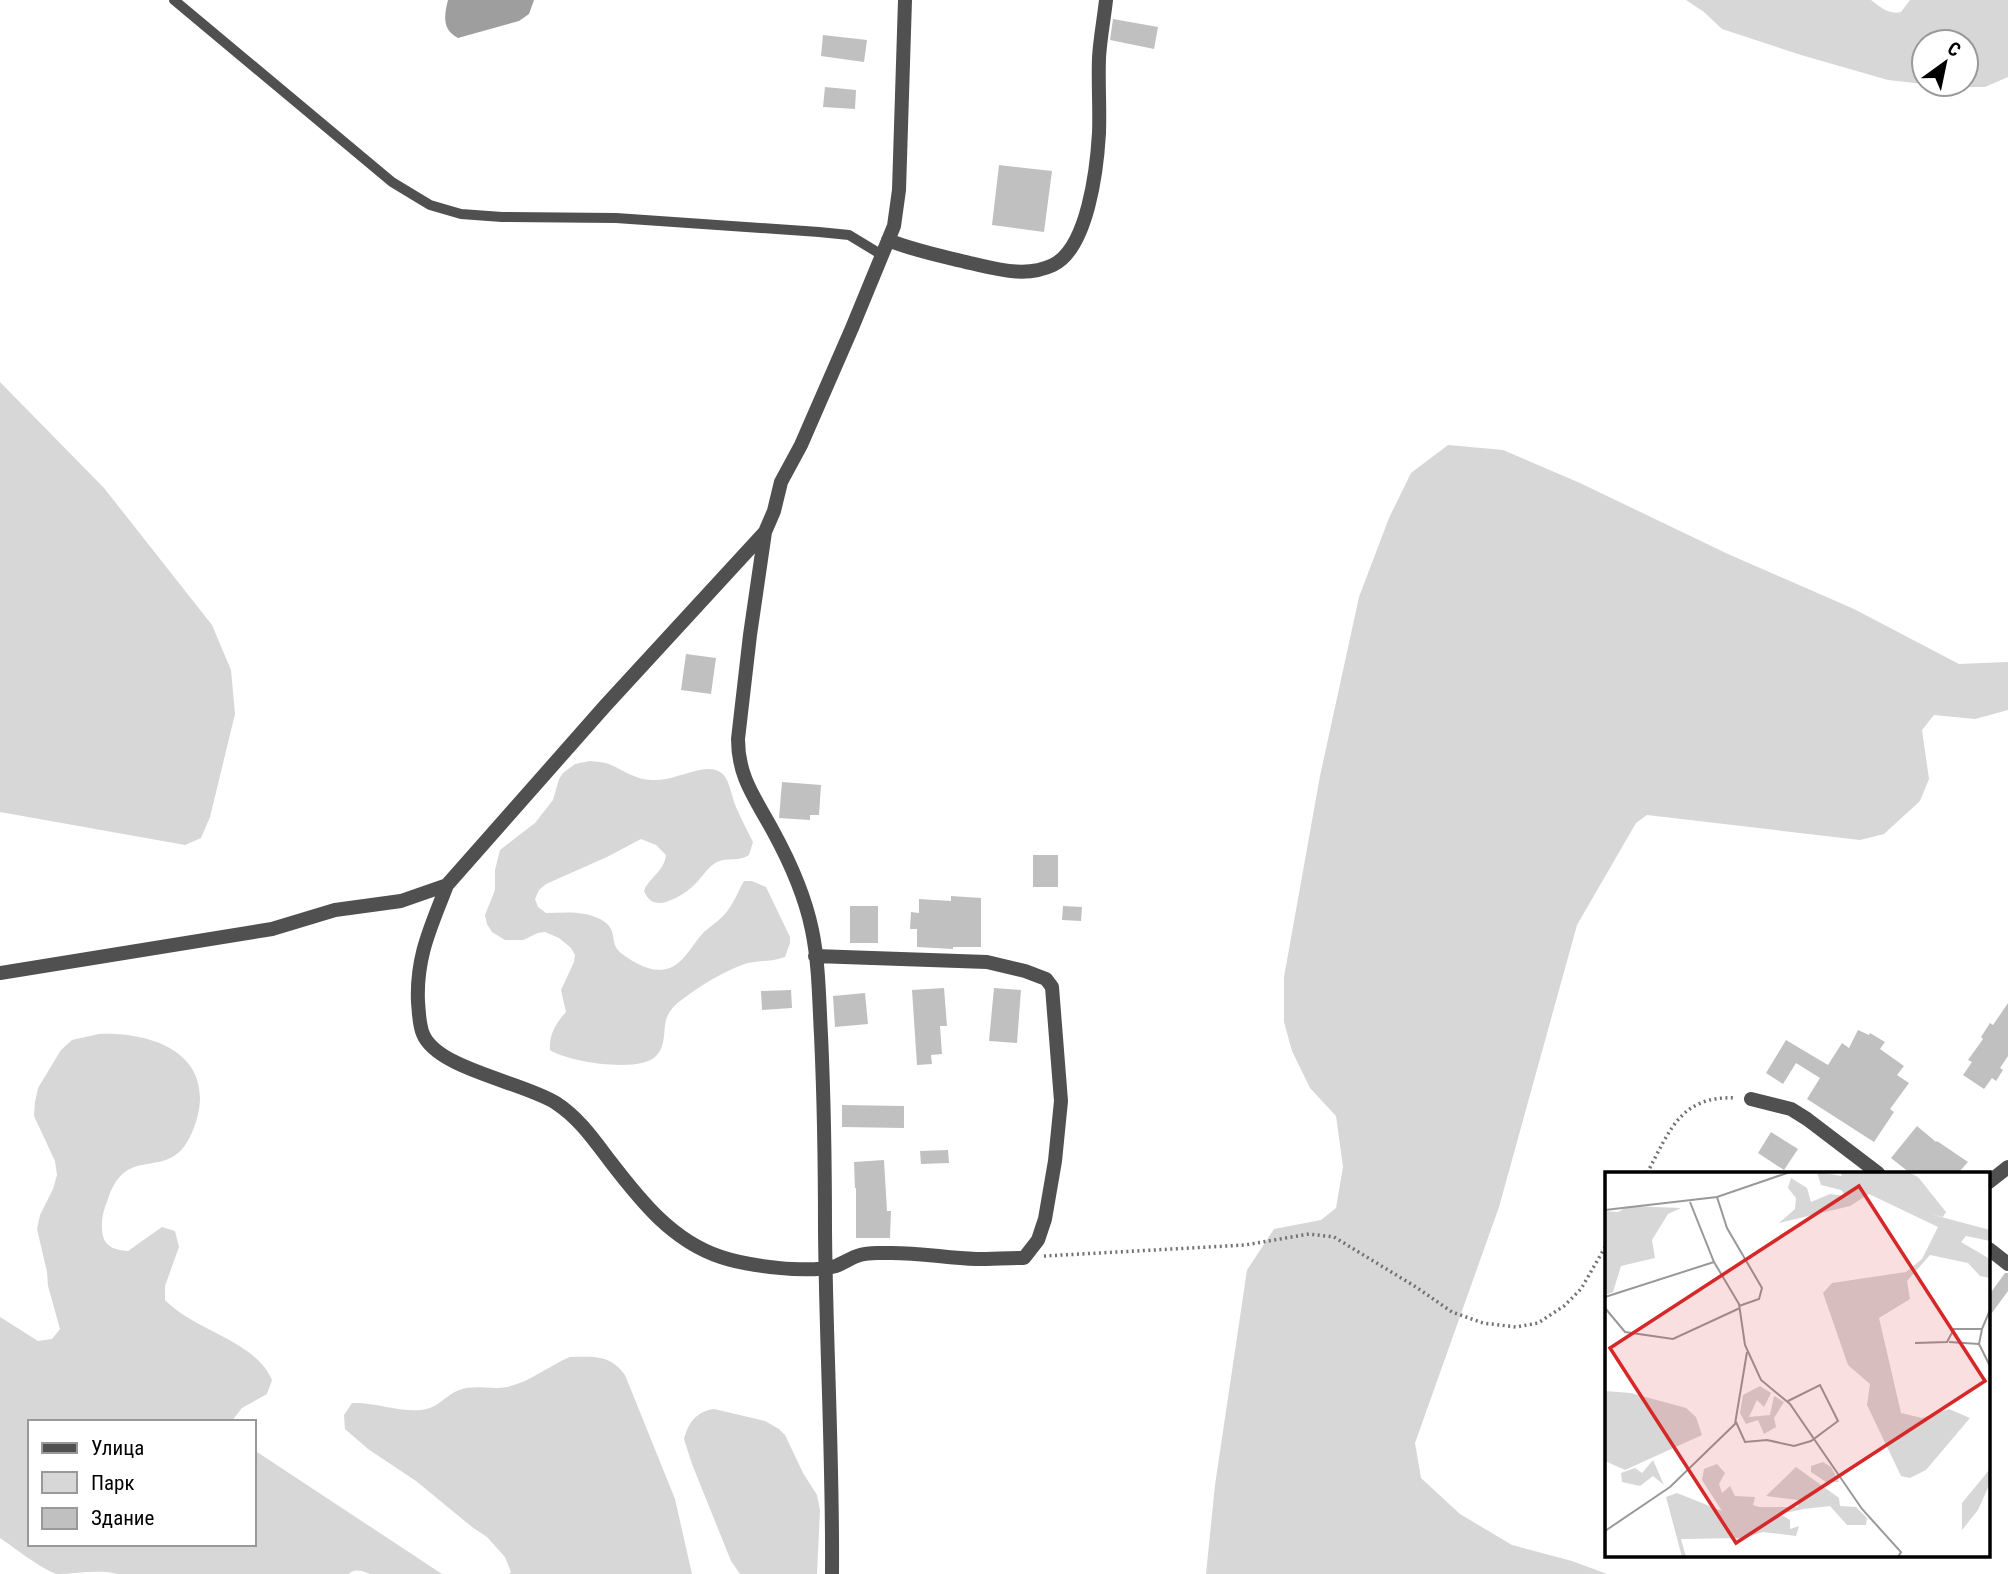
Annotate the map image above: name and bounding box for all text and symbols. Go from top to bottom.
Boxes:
north arrow [1910,28,1980,98]
text: С [1943,37,1965,62]
inset map [1605,1172,1990,1556]
legend [28,1420,256,1546]
text: Улица [91,1436,144,1460]
text: Парк [91,1471,135,1495]
text: Здание [91,1506,155,1530]

